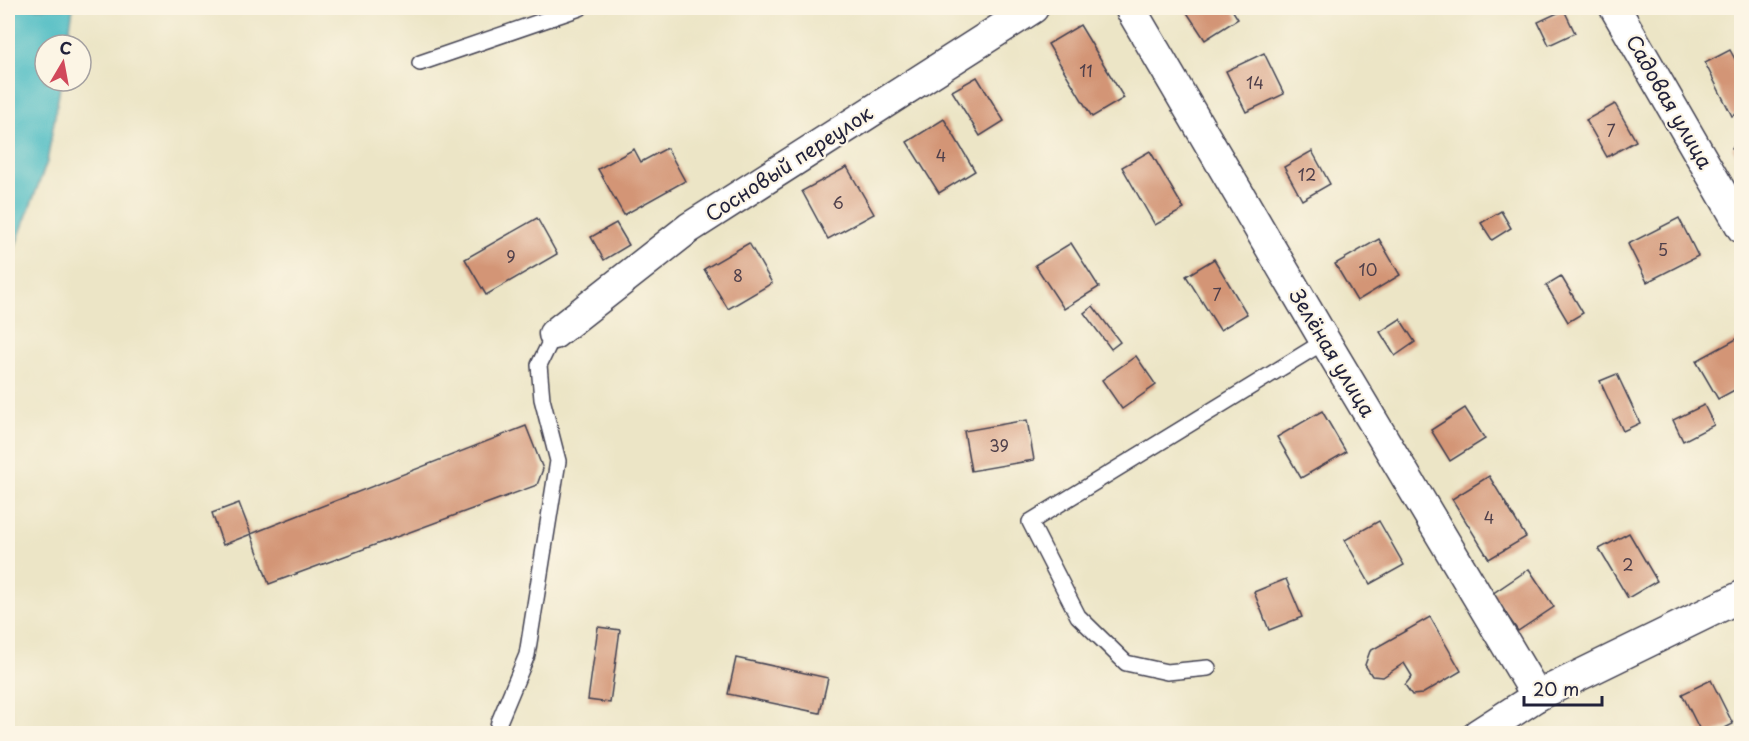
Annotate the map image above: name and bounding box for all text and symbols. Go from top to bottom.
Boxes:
street label: Садовая улица [1619,29,1721,175]
north arrow [33,33,93,93]
text: С [58,34,74,60]
house number: 11 [1079,58,1093,82]
house number: 14 [1246,70,1264,94]
street label: Сосновый переулок [699,98,878,229]
house number: 7 [1606,118,1616,142]
house number: 4 [936,143,946,167]
house number: 12 [1298,162,1316,186]
house number: 6 [832,190,844,214]
house number: 5 [1658,237,1668,261]
house number: 9 [506,244,516,268]
house number: 10 [1359,257,1377,281]
house number: 8 [733,263,743,287]
house number: 7 [1212,282,1222,306]
street label: Зелёная улица [1283,283,1383,423]
house number: 39 [989,433,1009,457]
house number: 4 [1484,505,1494,529]
house number: 2 [1622,552,1634,576]
scale bar [1524,669,1602,707]
text: 20 m [1533,675,1579,702]

